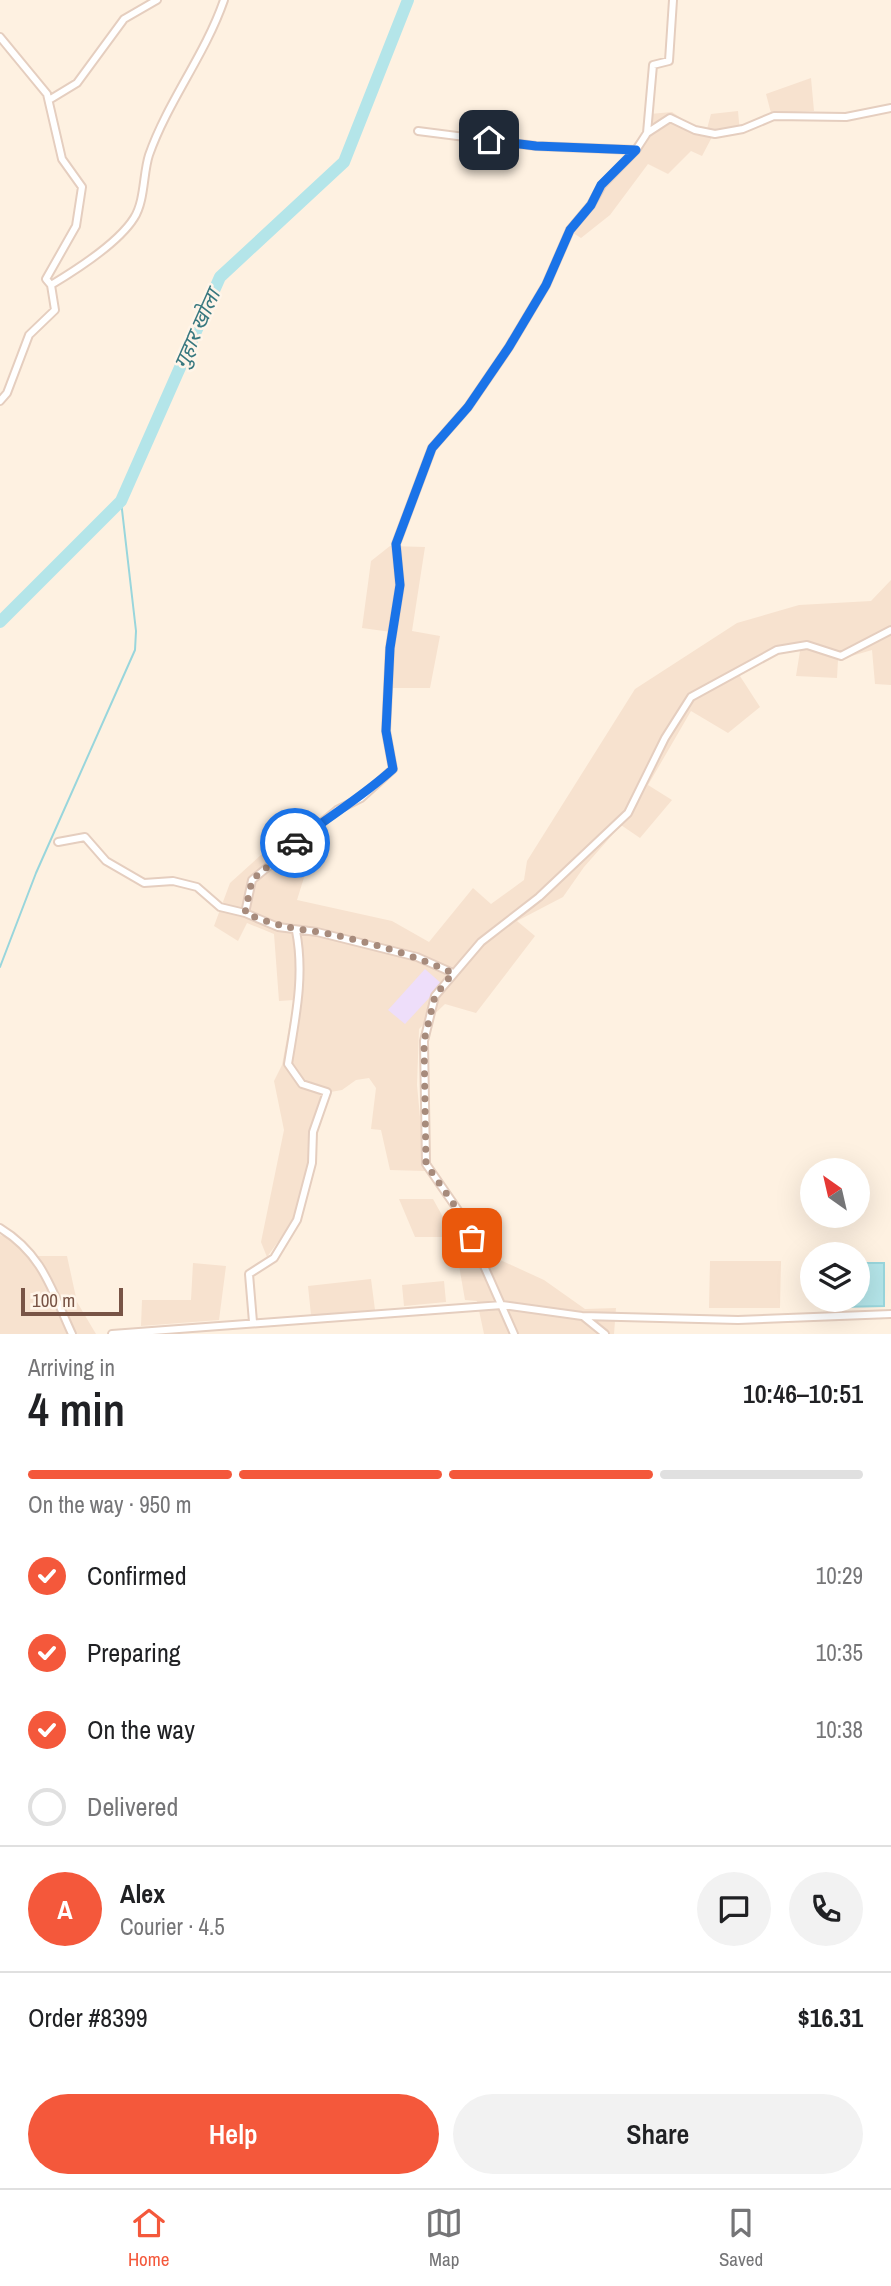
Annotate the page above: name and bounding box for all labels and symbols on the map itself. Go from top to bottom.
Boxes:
pin [459,110,519,170]
water label: गुहार खोला [166,281,228,373]
courier [260,808,330,878]
north arrow [800,1158,870,1228]
pin [442,1208,502,1268]
scale bar [21,1285,122,1317]

